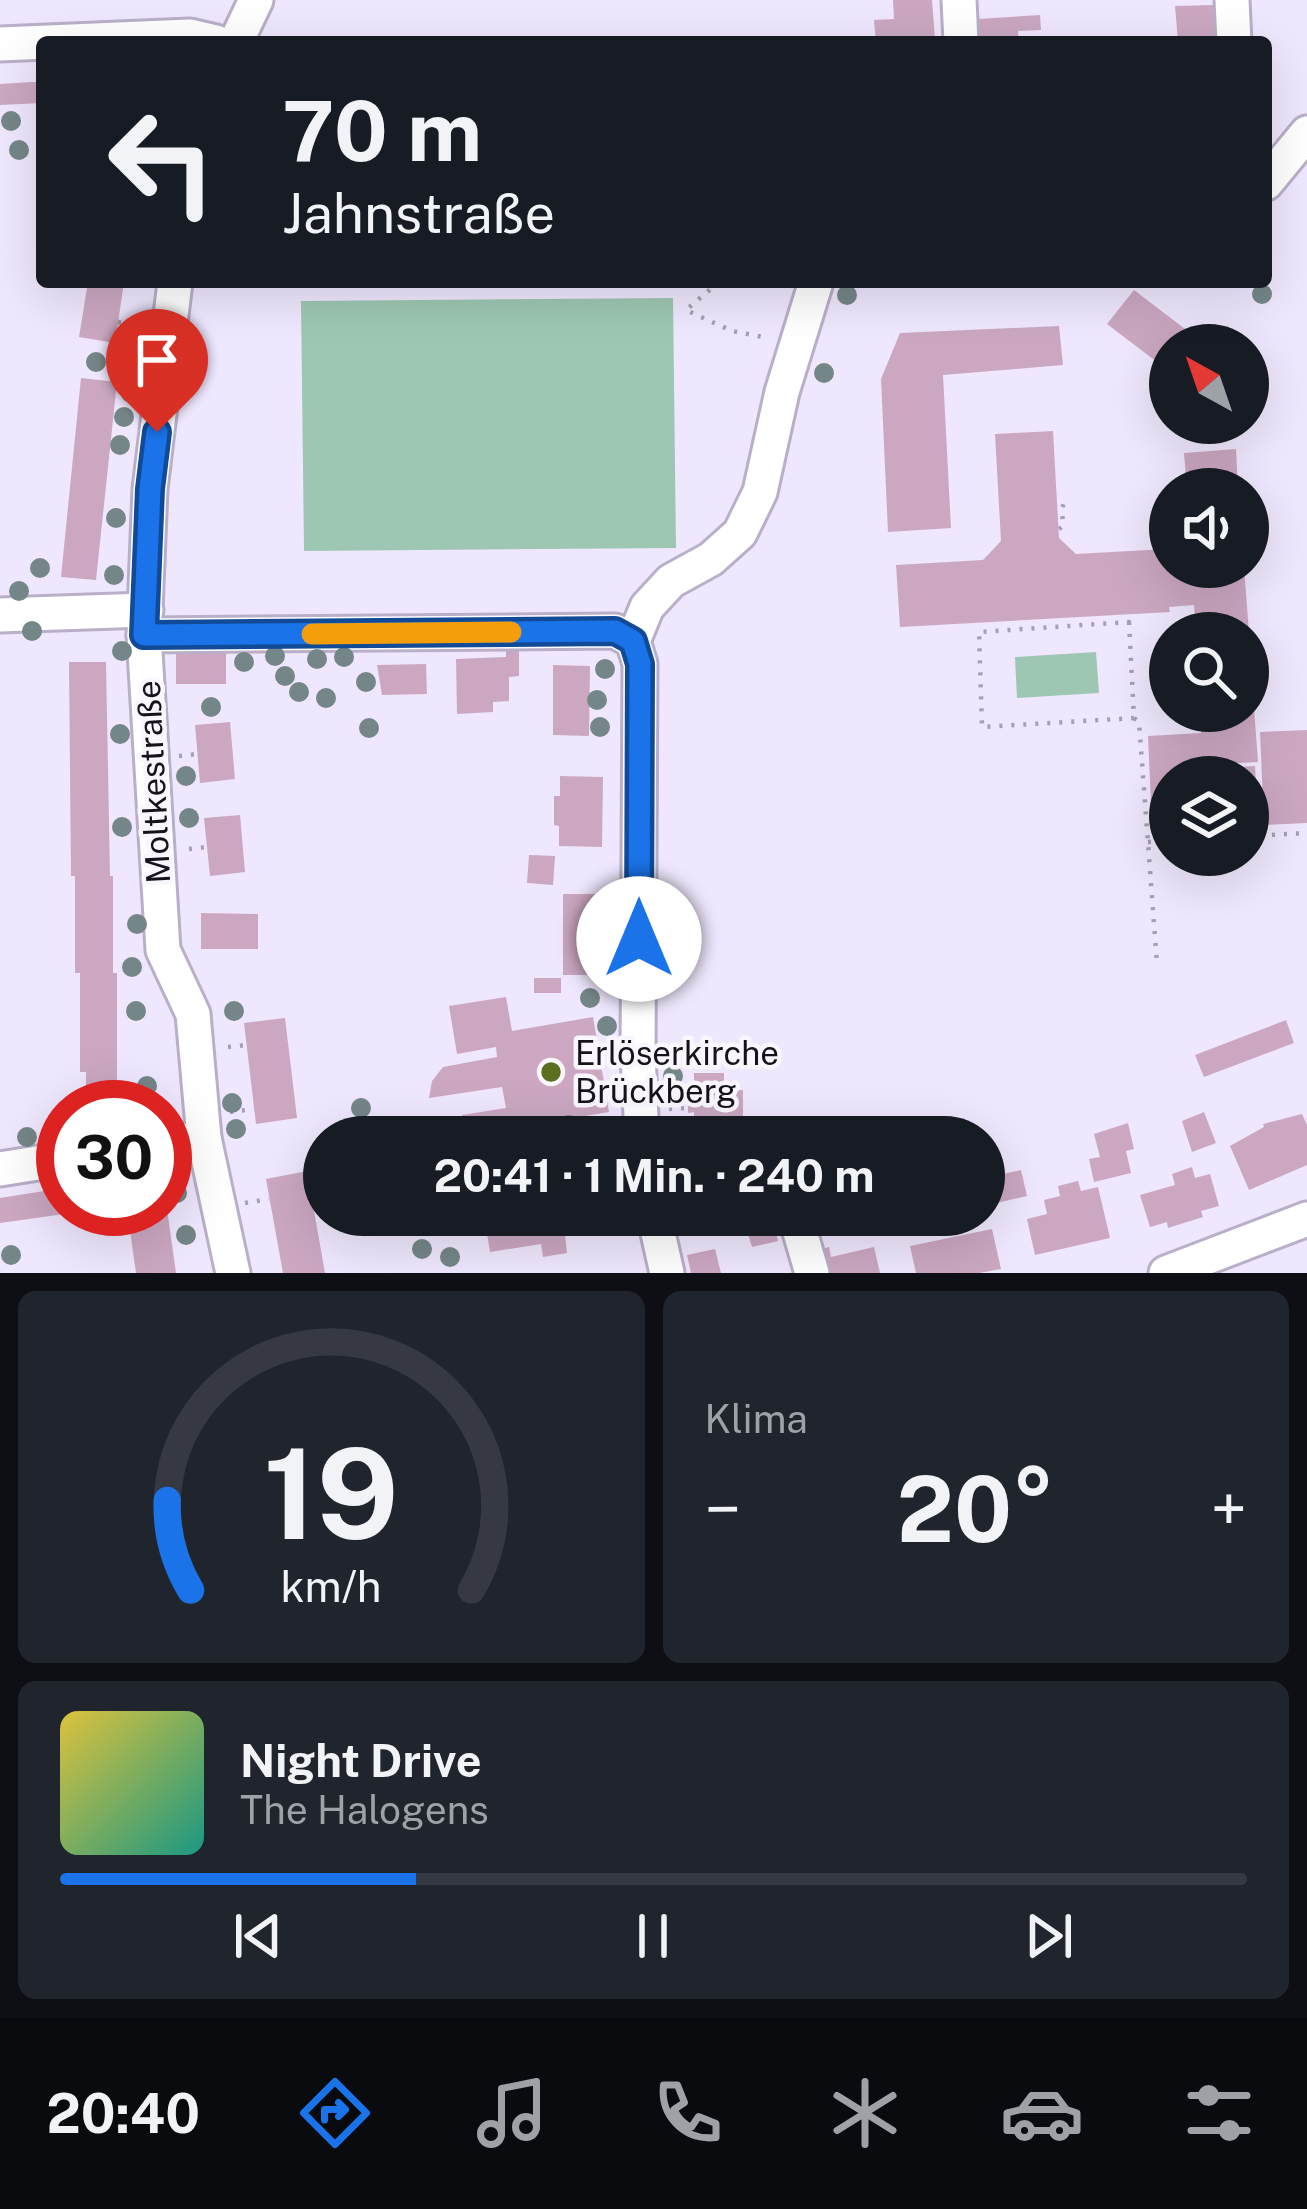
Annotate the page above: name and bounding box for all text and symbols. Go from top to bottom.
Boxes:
text: 70 m [282,81,482,180]
icon: left [84,84,240,240]
text: Jahnstraße [282,182,555,245]
pin [106,309,208,432]
north arrow [1149,324,1269,444]
map controls [1149,324,1269,876]
icon: arrive [124,327,190,393]
button: sound [1149,468,1269,588]
button: search [1149,612,1269,732]
street label: Moltkestraße [129,679,177,885]
button: layers [1149,756,1269,876]
position arrow [576,876,702,1002]
place label: Erlöserkirche Brückberg [575,1034,779,1110]
marker: Erlöserkirche Brückberg [538,1059,564,1085]
speed limit sign: 30 [36,1080,192,1236]
text: 20:41 · 1 Min. · 240 m [433,1149,875,1202]
text: Klima [705,1396,808,1442]
text: 19 [263,1420,399,1567]
text: 20° [897,1456,1055,1562]
text: − [705,1470,741,1548]
text: + [1210,1470,1247,1548]
text: km/h [281,1561,382,1612]
text: Night Drive [240,1734,482,1787]
text: The Halogens [240,1787,489,1833]
icon: previous [225,1903,291,1969]
icon: pause [620,1903,686,1969]
icon: next [1016,1903,1082,1969]
icon: directions [293,2071,377,2155]
icon: music [470,2071,554,2155]
icon: phone [646,2071,730,2155]
icon: climate [823,2071,907,2155]
icon: car [1000,2071,1084,2155]
icon: filters [1177,2071,1261,2155]
text: 20:40 [46,2082,200,2145]

